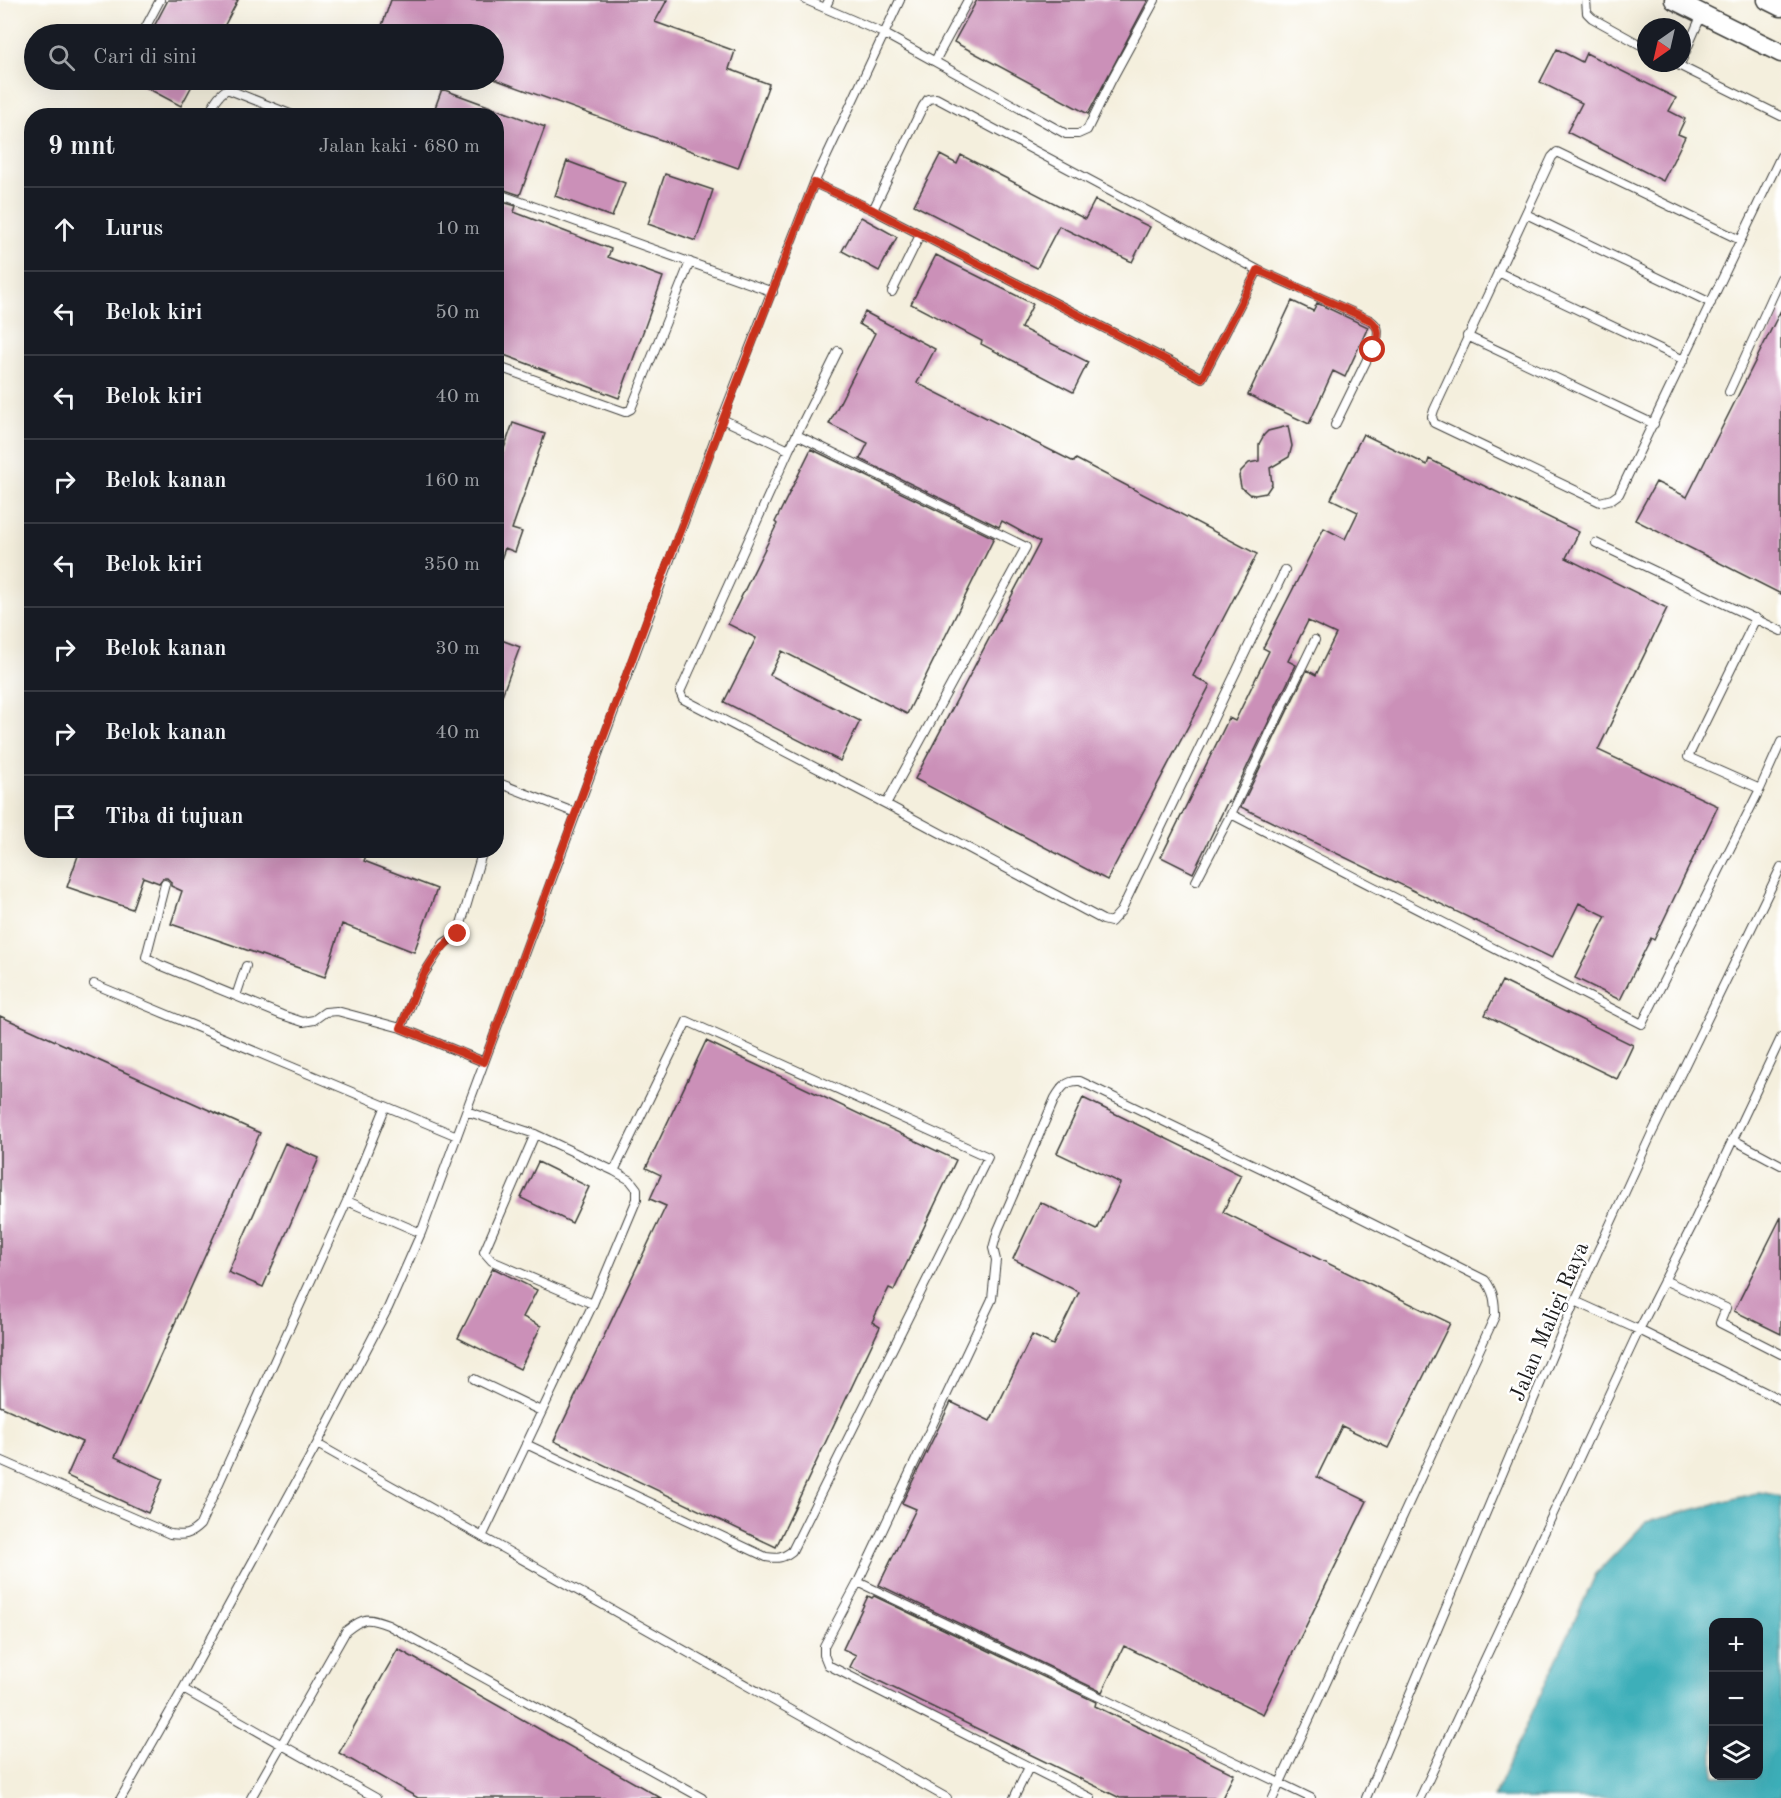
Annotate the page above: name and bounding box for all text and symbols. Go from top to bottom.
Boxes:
north arrow [1637,18,1691,72]
search box [24,24,504,90]
icon: search [45,41,78,74]
text: Cari di sini [93,46,197,68]
text: 9 mnt [48,134,115,160]
text: Jalan kaki · 680 m [318,137,480,157]
icon: ahead [48,213,81,246]
text: Lurus [105,218,163,240]
text: 10 m [435,219,480,239]
icon: left [48,297,81,330]
text: Belok kiri [105,302,202,324]
text: 50 m [435,303,480,323]
route start [1359,336,1385,362]
icon: left [48,381,81,414]
text: Belok kiri [105,386,202,408]
text: 40 m [435,387,480,407]
icon: right [48,465,81,498]
text: Belok kanan [105,470,227,492]
text: 160 m [424,471,480,491]
icon: left [48,549,81,582]
text: Belok kiri [105,554,202,576]
text: 350 m [424,555,480,575]
icon: right [48,633,81,666]
text: Belok kanan [105,638,227,660]
text: 30 m [435,639,480,659]
icon: right [48,717,81,750]
text: Belok kanan [105,722,227,744]
text: 40 m [435,723,480,743]
icon: arrive [48,801,81,834]
text: Tiba di tujuan [105,806,243,828]
route end [444,920,470,946]
street label: Jalan Maligi Raya [1506,1239,1593,1405]
map controls [1709,1618,1763,1780]
button: + [1709,1618,1763,1672]
button: − [1709,1672,1763,1726]
button: layers [1709,1726,1763,1780]

